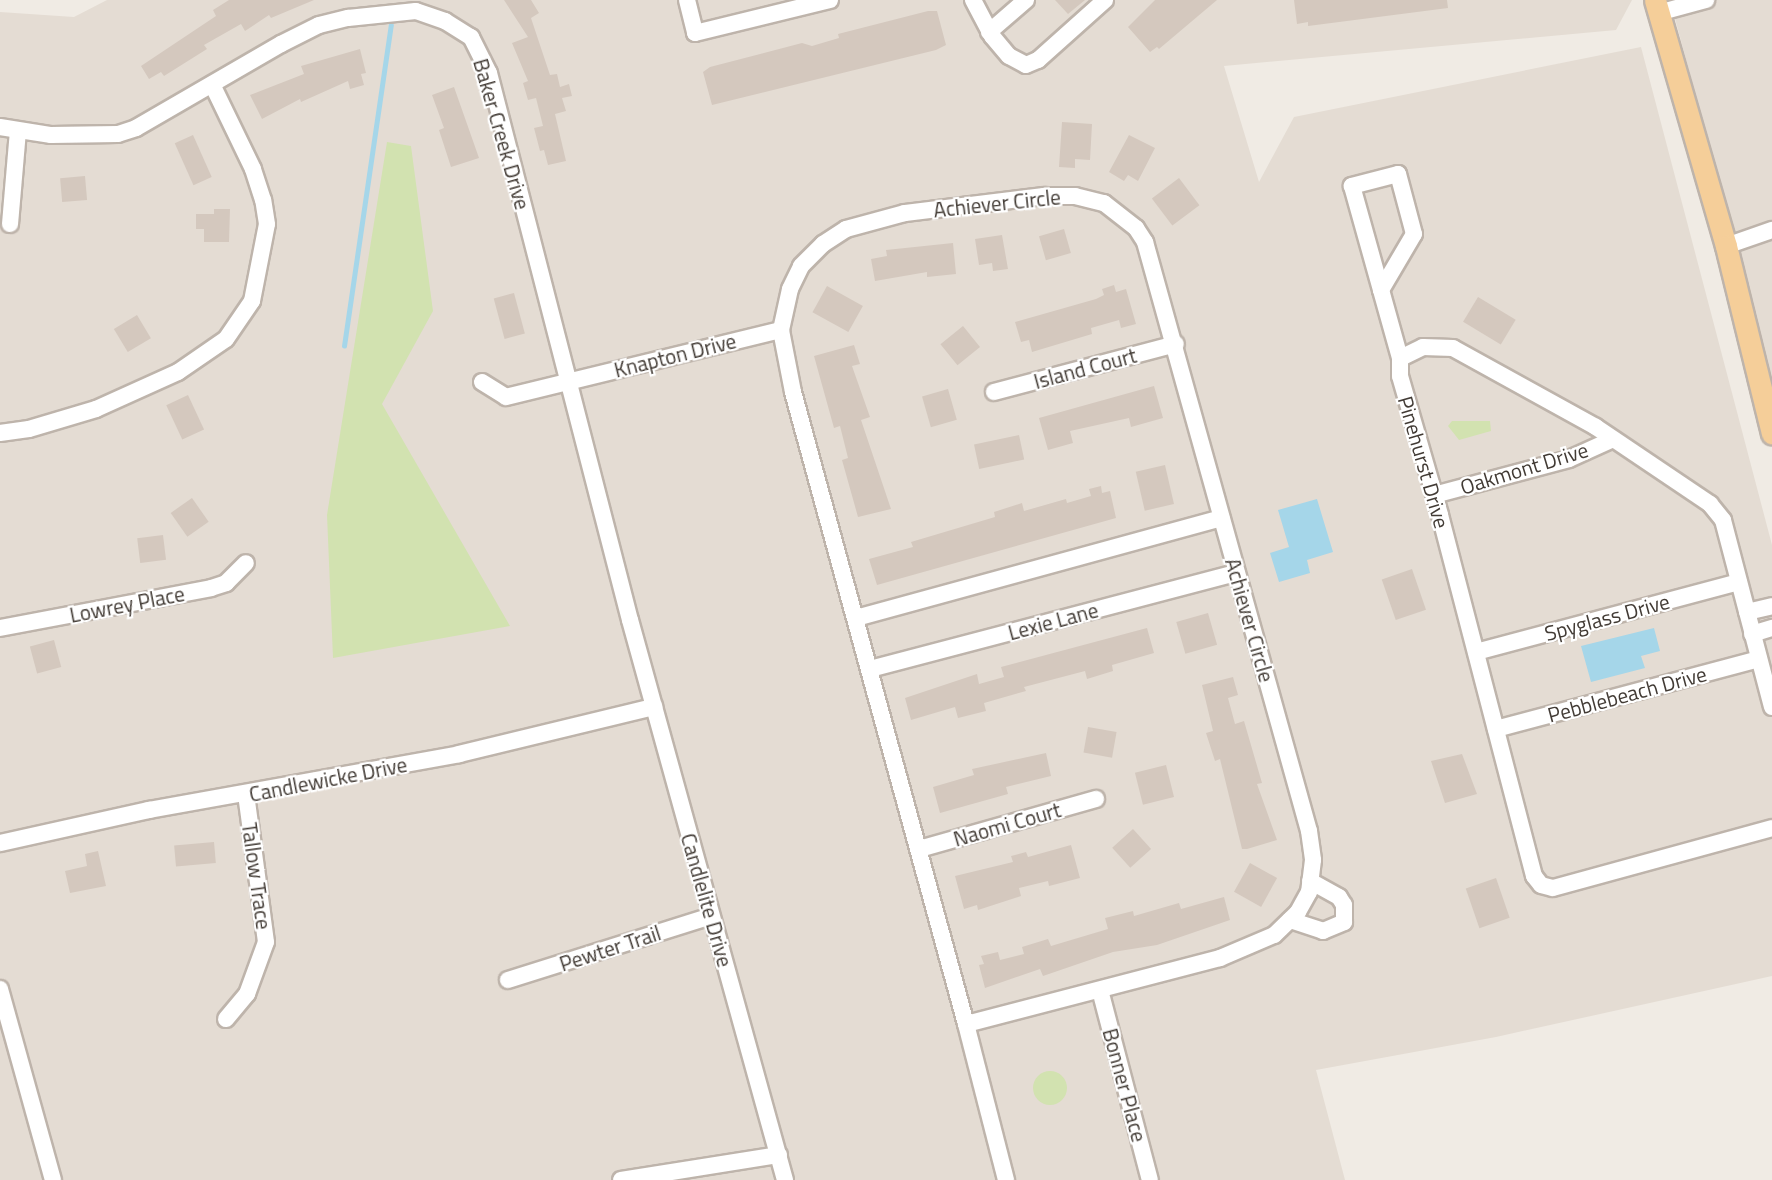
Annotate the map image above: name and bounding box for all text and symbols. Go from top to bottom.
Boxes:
street label: Baker Creek Drive [468,56,536,212]
street label: Achiever Circle [932,184,1062,222]
street label: Knapton Drive [611,328,739,382]
street label: Island Court [1031,342,1139,394]
street label: Pinehurst Drive [1393,393,1455,531]
street label: Oakmont Drive [1457,437,1591,499]
street label: Achiever Circle [1220,555,1280,685]
street label: Lowrey Place [67,581,187,627]
street label: Spyglass Drive [1542,588,1672,646]
street label: Lexie Lane [1005,597,1101,645]
street label: Pebblebeach Drive [1545,661,1709,727]
street label: Candlewicke Drive [247,751,409,807]
street label: Naomi Court [950,797,1064,851]
street label: Tallow Trace [237,821,277,931]
street label: Candlelite Drive [676,830,738,970]
street label: Pewter Trail [556,920,664,976]
street label: Bonner Place [1098,1025,1152,1145]

